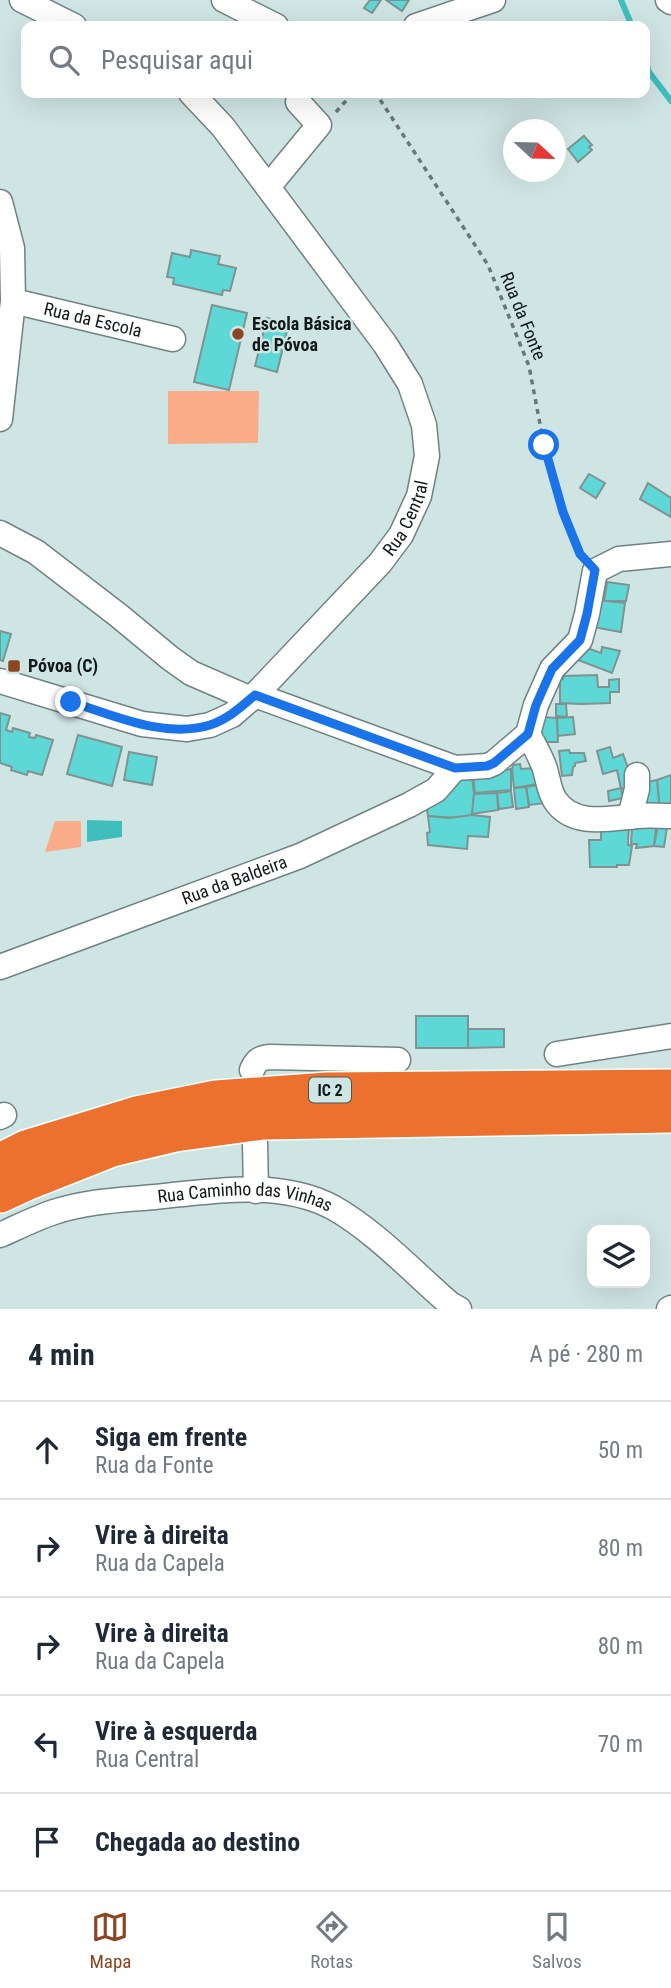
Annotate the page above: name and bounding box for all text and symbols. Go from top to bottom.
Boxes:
search box [21,21,650,98]
icon: search [45,41,83,79]
text: Pesquisar aqui [101,45,253,75]
north arrow [503,119,566,182]
street label: Rua da Fonte [496,269,551,363]
street label: Rua da Escola [42,298,144,341]
place label: Escola Básica de Póvoa [252,313,351,355]
marker: Escola Básica de Póvoa [230,326,246,342]
route start [528,429,559,460]
street label: Rua Central [378,479,432,560]
place label: Póvoa (C) [28,655,98,677]
marker: Póvoa (C) [6,658,22,674]
route end [55,686,86,717]
street label: Rua da Baldeira [179,851,290,909]
road number: IC 2 [309,1078,351,1102]
street label: Rua Caminho das Vinhas [156,1178,336,1216]
map controls [587,1225,650,1288]
button: layers [587,1225,650,1288]
text: 4 min [28,1337,95,1372]
text: A pé · 280 m [530,1341,643,1368]
text: Siga em frente [95,1422,247,1452]
icon: ahead [28,1431,66,1469]
text: 50 m [598,1437,643,1464]
text: Rua da Fonte [95,1452,213,1479]
text: Vire à direita [95,1520,229,1550]
icon: right [28,1529,66,1567]
text: 80 m [598,1535,643,1562]
text: Rua da Capela [95,1550,225,1577]
text: Vire à direita [95,1618,229,1648]
icon: right [28,1627,66,1665]
text: 80 m [598,1633,643,1660]
text: Rua da Capela [95,1648,225,1675]
text: Vire à esquerda [95,1716,258,1746]
icon: left [28,1725,66,1763]
text: 70 m [598,1731,643,1758]
text: Rua Central [95,1746,199,1773]
icon: arrive [28,1823,66,1861]
text: Chegada ao destino [95,1827,300,1857]
tab: Mapa [89,1908,131,1973]
tab: Rotas [310,1908,353,1973]
tab: Salvos [532,1908,582,1973]

